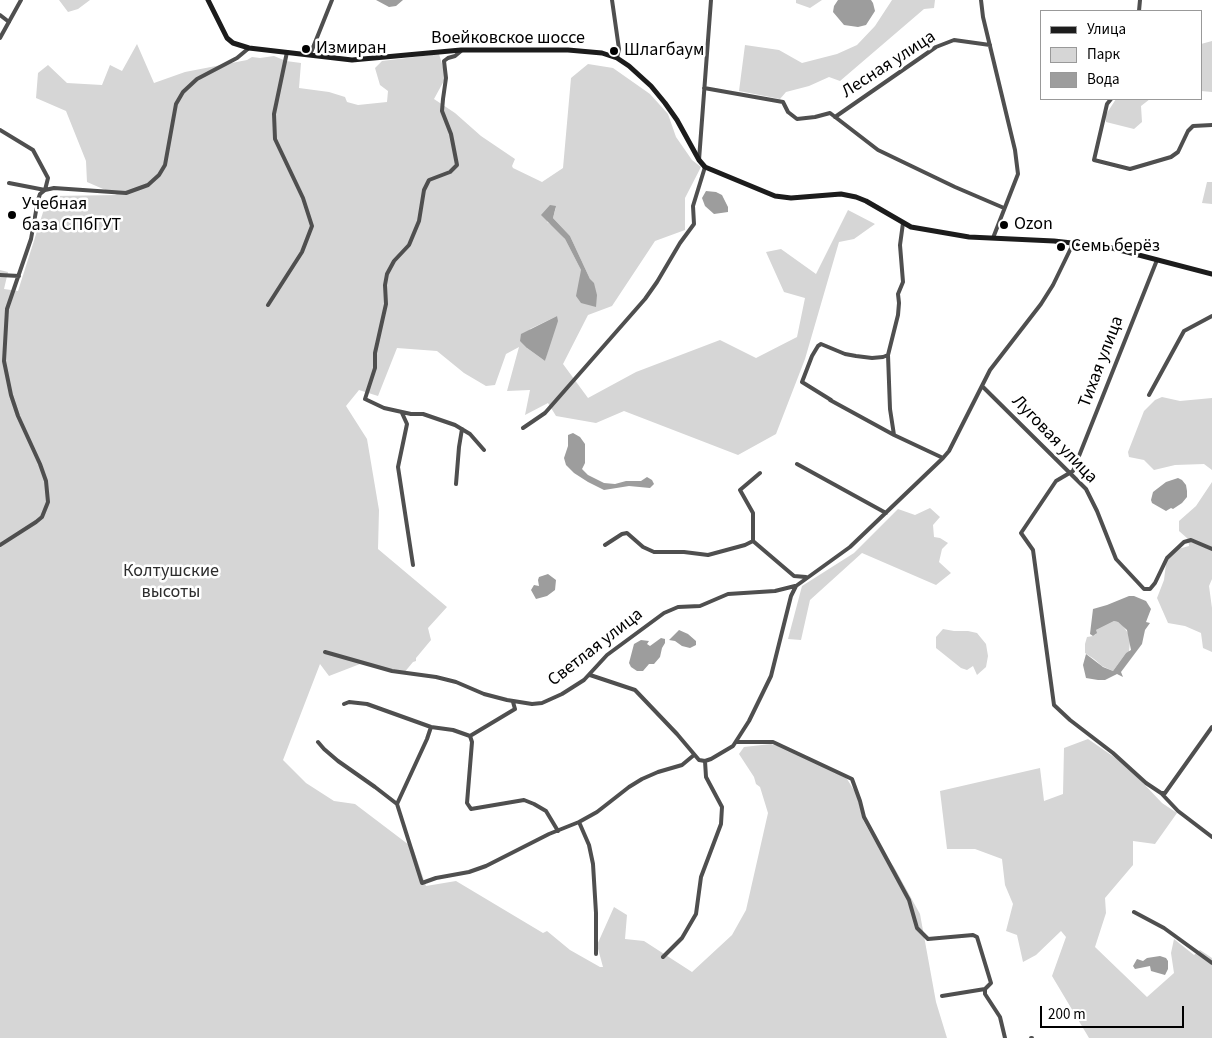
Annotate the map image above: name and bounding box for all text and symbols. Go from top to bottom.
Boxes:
legend [1040,10,1202,100]
text: Улица [1087,19,1126,40]
street label: Лесная улица [838,27,940,103]
street label: Воейковское шоссе [431,28,585,50]
place label: Измиран [316,38,387,60]
place label: Шлагбаум [624,40,704,62]
marker: Измиран [300,43,312,55]
text: Парк [1087,44,1120,65]
marker: Шлагбаум [608,45,620,57]
text: Вода [1087,69,1120,90]
place label: Учебная база СПбГУТ [22,194,121,236]
marker: Учебная база СПбГУТ [6,209,18,221]
place label: Ozon [1014,214,1053,236]
marker: Ozon [998,219,1010,231]
place label: Семь берёз [1071,236,1160,258]
marker: Семь берёз [1055,241,1067,253]
street label: Тихая улица [1075,313,1129,411]
street label: Луговая улица [1006,391,1102,489]
park label: Колтушские высоты [123,561,219,604]
street label: Светлая улица [544,604,648,692]
scale bar [1042,996,1186,1028]
text: 200 m [1048,1004,1086,1025]

